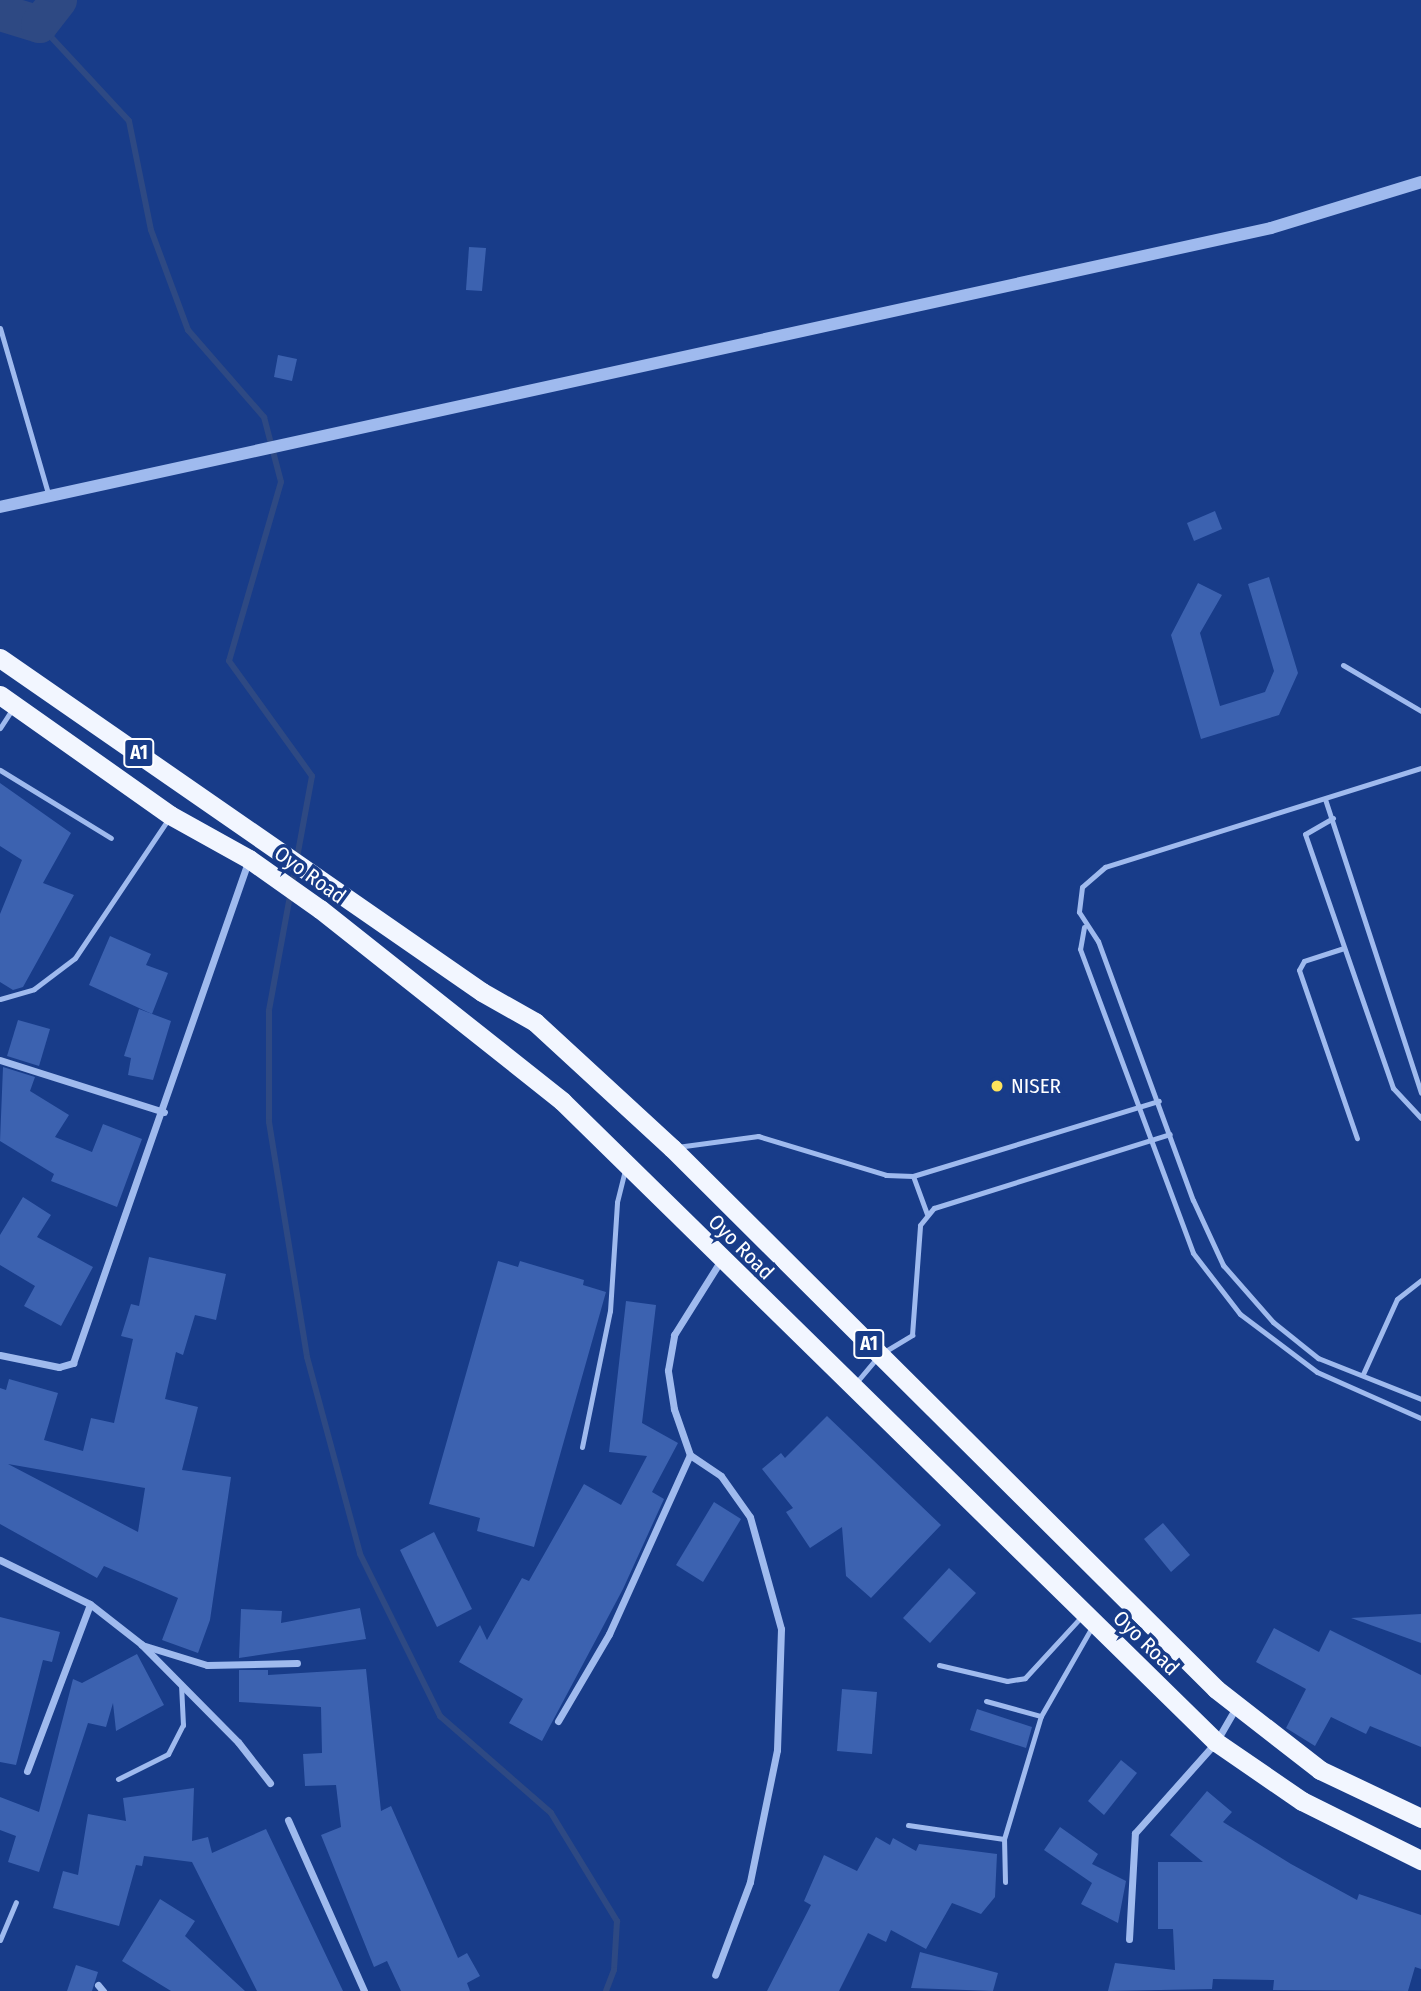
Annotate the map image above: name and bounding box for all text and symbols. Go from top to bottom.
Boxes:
road number: A1 [123,738,155,768]
street label: Oyo Road [269,841,351,909]
place label: NISER [1011,1073,1061,1099]
marker: NISER [989,1078,1005,1094]
street label: Oyo Road [703,1209,779,1285]
road number: A1 [853,1328,885,1360]
street label: Oyo Road [1108,1605,1184,1681]

